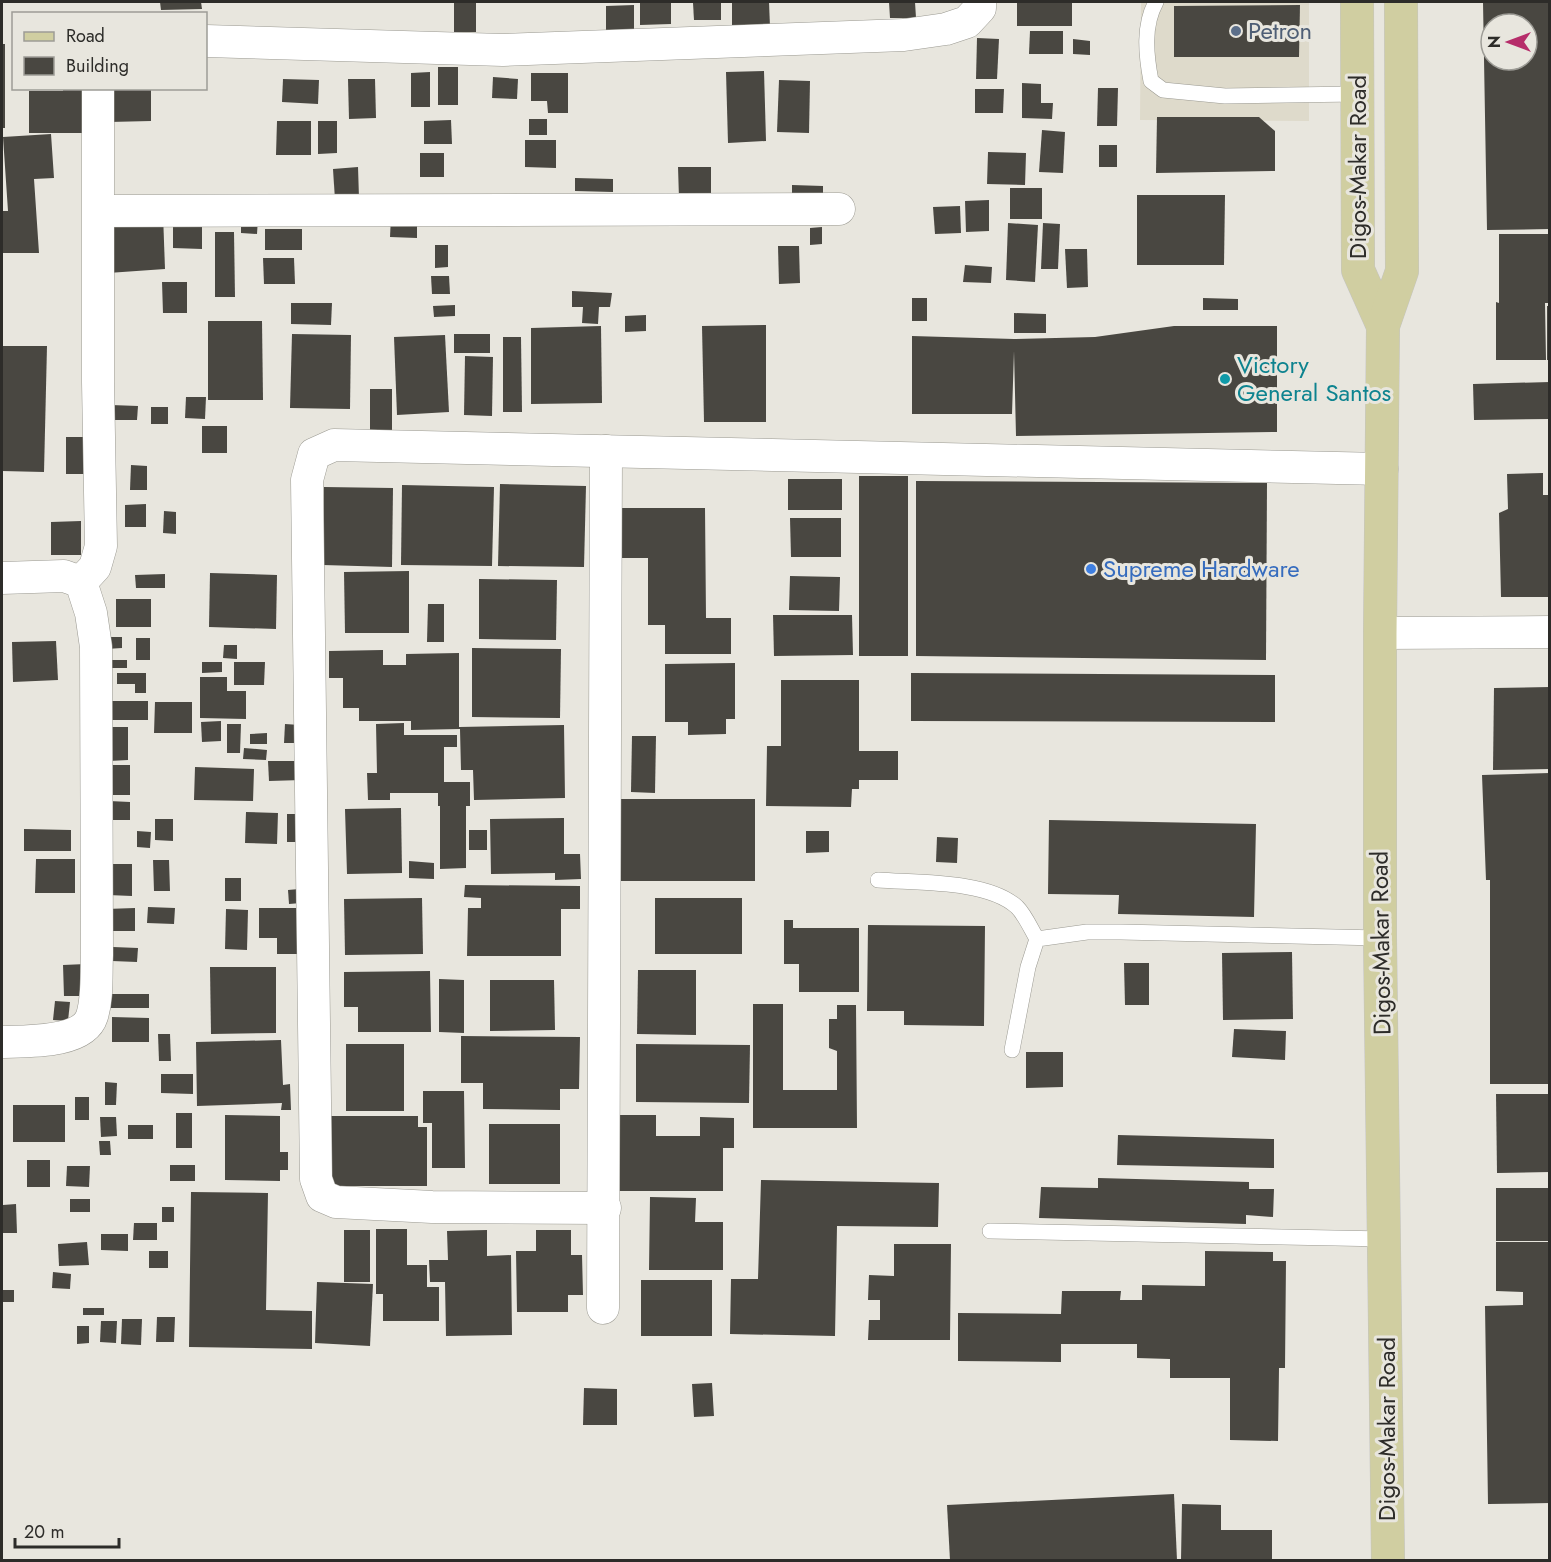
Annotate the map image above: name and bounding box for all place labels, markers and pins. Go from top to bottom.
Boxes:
place label: Petron [1248,13,1312,48]
marker: Petron [1229,24,1243,38]
place label: Victory General Santos [1237,347,1391,410]
marker: Victory General Santos [1218,372,1232,386]
place label: Supreme Hardware [1103,551,1300,586]
marker: Supreme Hardware [1084,562,1098,576]

